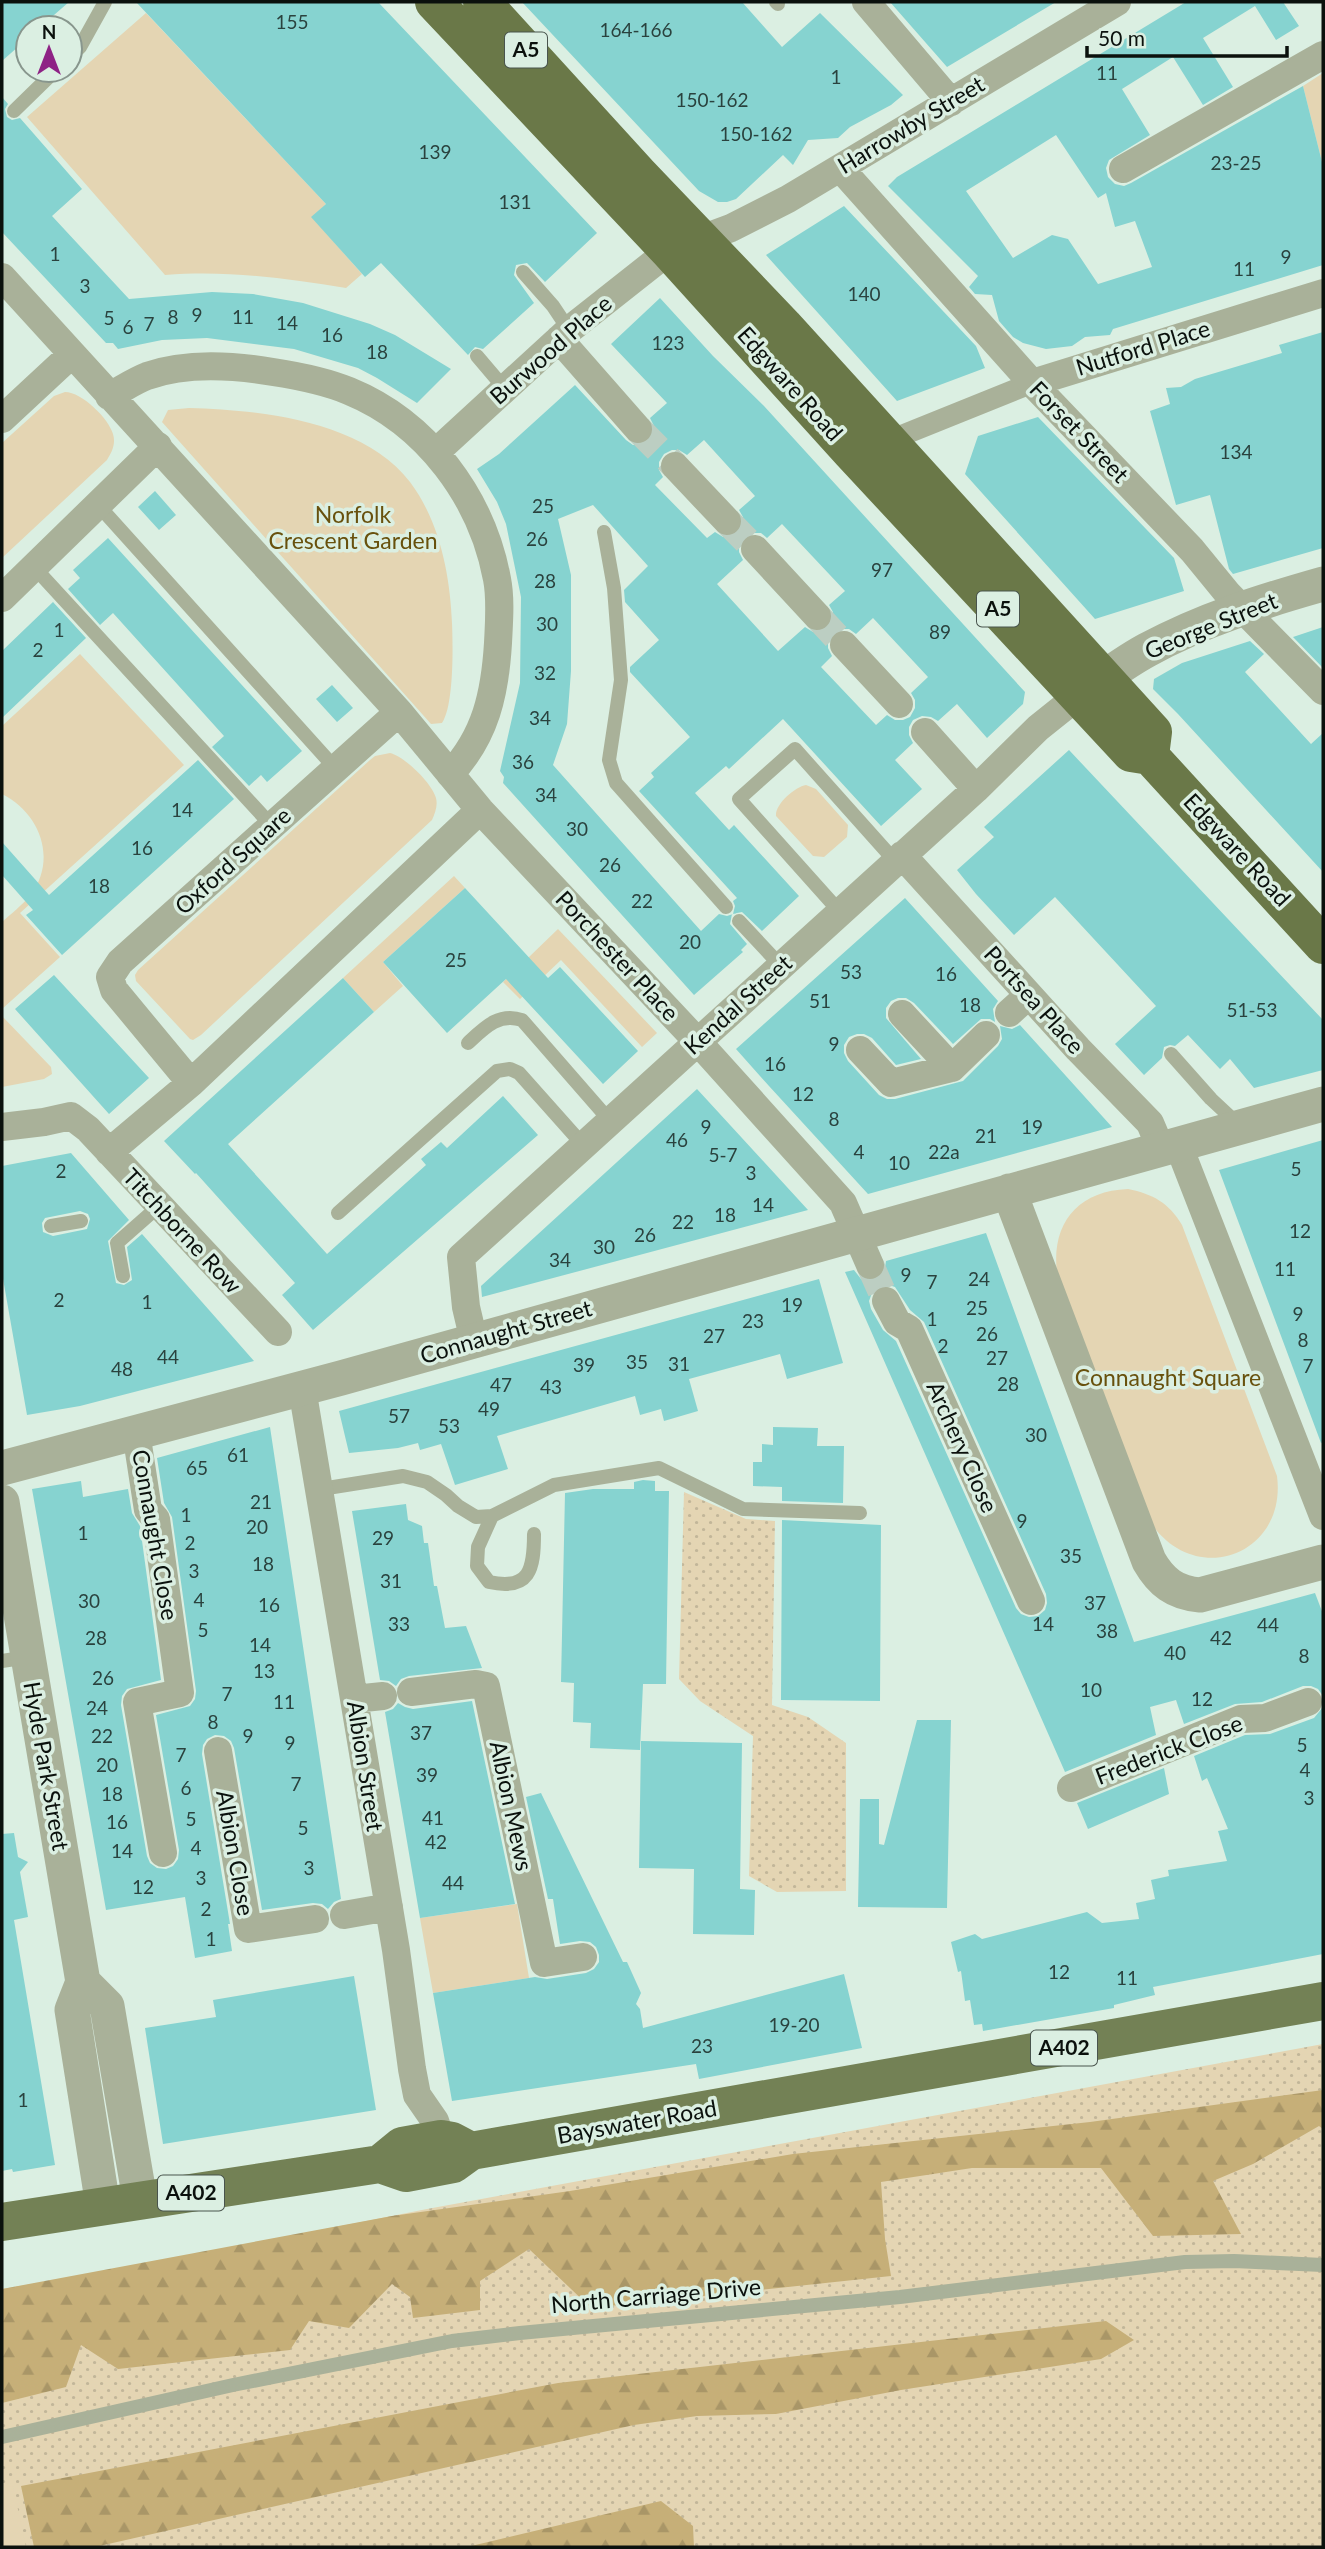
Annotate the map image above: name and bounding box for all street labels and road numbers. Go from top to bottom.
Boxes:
road number: A5 [505,32,547,68]
street label: Harrowby Street [832,69,990,179]
street label: Burwood Place [484,289,617,410]
street label: Nutford Place [1072,313,1213,381]
street label: Edgware Road [732,320,849,446]
street label: Forset Street [1024,375,1135,488]
street label: George Street [1140,586,1282,664]
road number: A5 [977,592,1019,626]
street label: Edgware Road [1178,787,1297,912]
street label: Oxford Square [169,801,296,920]
street label: Porchester Place [550,884,685,1026]
street label: Portsea Place [979,939,1091,1059]
street label: Kendal Street [678,948,798,1060]
street label: Titchborne Row [118,1162,248,1299]
street label: Connaught Street [417,1293,596,1369]
street label: Archery Close [921,1377,1004,1517]
street label: Connaught Close [127,1447,185,1622]
street label: Hyde Park Street [18,1679,76,1853]
street label: Albion Street [342,1699,390,1834]
street label: Frederick Close [1091,1708,1246,1790]
street label: Albion Mews [485,1738,539,1873]
street label: Albion Close [211,1788,261,1918]
road number: A402 [1031,2030,1097,2066]
street label: Bayswater Road [555,2093,719,2149]
road number: A402 [158,2176,224,2210]
street label: North Carriage Drive [550,2272,762,2318]

